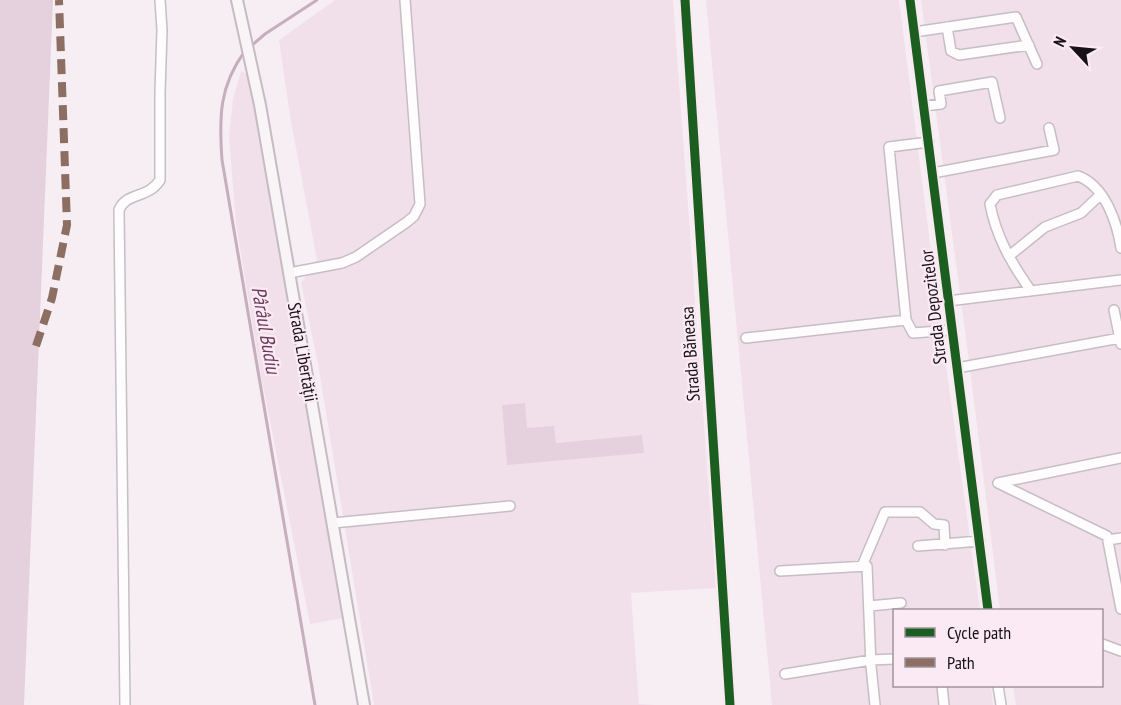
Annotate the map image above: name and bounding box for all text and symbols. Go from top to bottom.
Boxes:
north arrow [1043,18,1103,78]
text: N [1049,33,1070,50]
street label: Strada Depozitelor [915,248,951,366]
water label: Pârâul Budiu [246,284,287,377]
street label: Strada Libertății [283,301,323,403]
street label: Strada Băneasa [675,306,705,402]
legend [893,609,1103,687]
text: Cycle path [947,621,1011,644]
text: Path [947,651,975,674]

